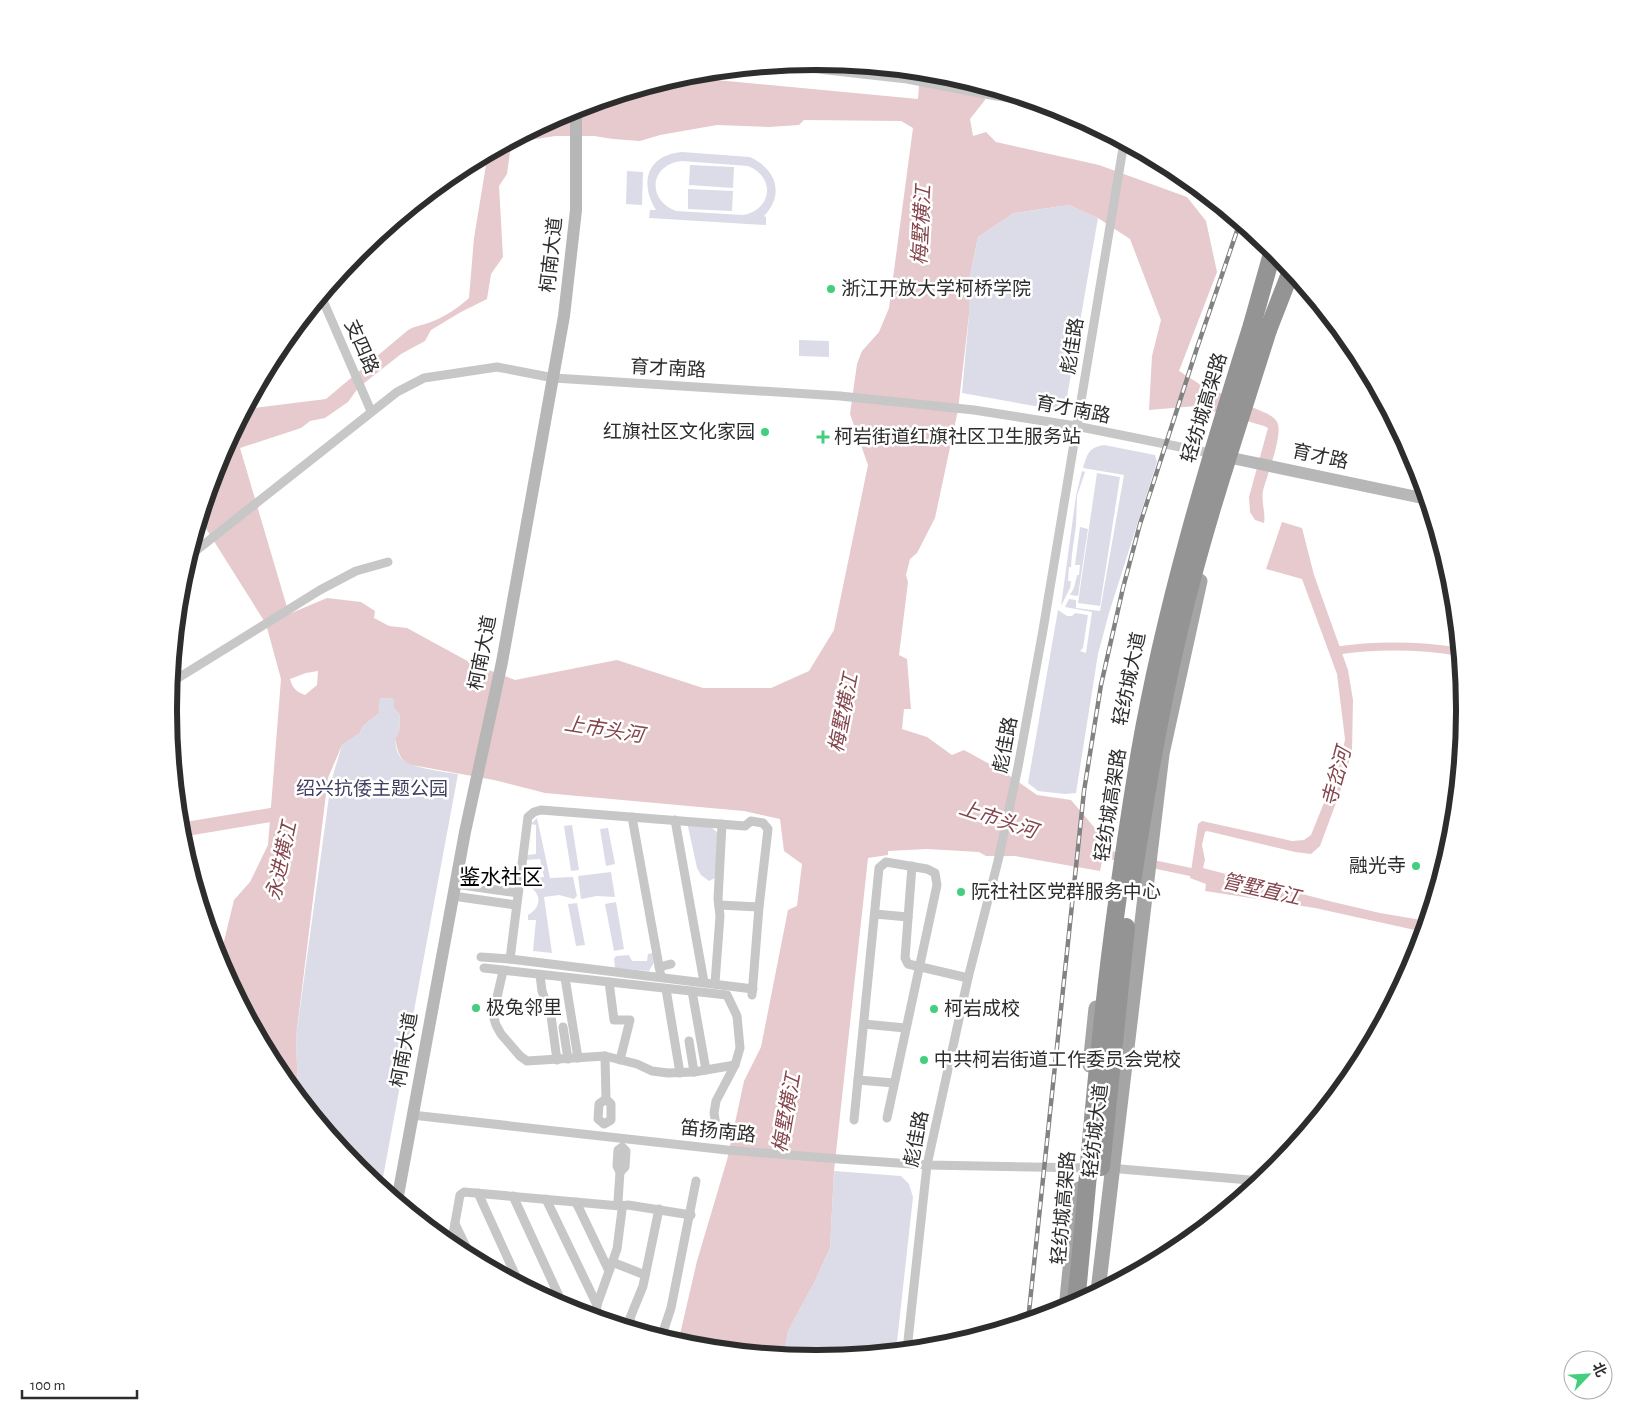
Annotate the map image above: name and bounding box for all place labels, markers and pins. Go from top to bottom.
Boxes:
place label: 浙江开放大学柯桥学院 [841,278,1031,299]
marker: 浙江开放大学柯桥学院 [825,283,837,295]
place label: 红旗社区文化家园 [603,421,755,442]
marker: 红旗社区文化家园 [759,426,771,438]
place label: 柯岩街道红旗社区卫生服务站 [834,426,1081,447]
marker: 柯岩街道红旗社区卫生服务站 [816,430,830,444]
place label: 融光寺 [1349,855,1406,876]
marker: 融光寺 [1410,860,1422,872]
place label: 阮社社区党群服务中心 [971,881,1161,902]
marker: 阮社社区党群服务中心 [955,886,967,898]
place label: 极兔邻里 [486,998,562,1018]
place label: 柯岩成校 [944,998,1020,1019]
marker: 极兔邻里 [470,1002,482,1014]
marker: 柯岩成校 [928,1003,940,1015]
place label: 中共柯岩街道工作委员会党校 [934,1049,1181,1070]
marker: 中共柯岩街道工作委员会党校 [918,1054,930,1066]

